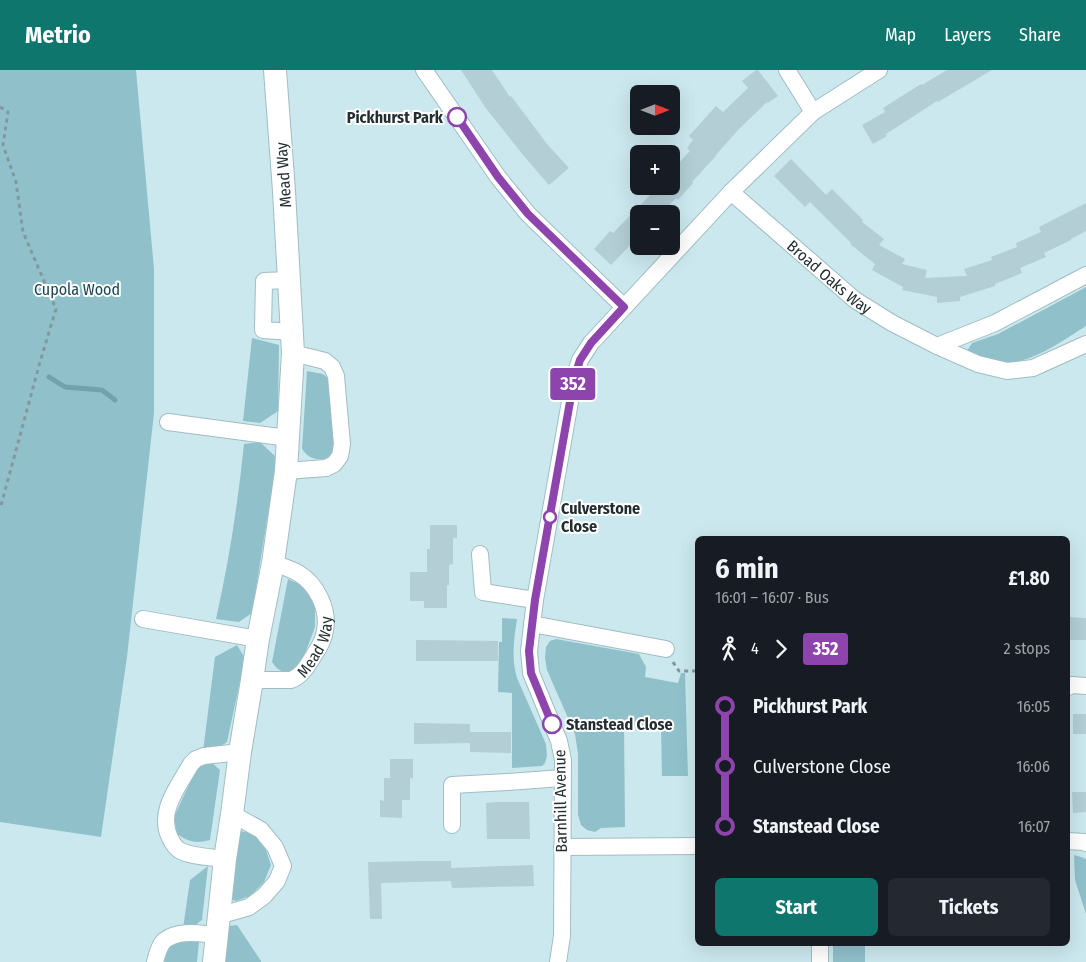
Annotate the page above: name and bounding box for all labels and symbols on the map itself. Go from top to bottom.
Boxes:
north arrow [630,85,680,135]
marker: Pickhurst Park [447,107,467,127]
place label: Pickhurst Park [347,108,444,127]
street label: Mead Way [272,141,295,208]
street label: Broad Oaks Way [783,236,876,318]
park label: Cupola Wood [34,280,120,299]
line badge: 352 [544,368,602,400]
place label: Culverstone Close [561,499,640,536]
marker: Culverstone Close [543,510,557,524]
street label: Mead Way [293,615,336,681]
marker: Stanstead Close [542,714,562,734]
place label: Stanstead Close [566,715,673,734]
street label: Barnhill Avenue [550,749,571,853]

